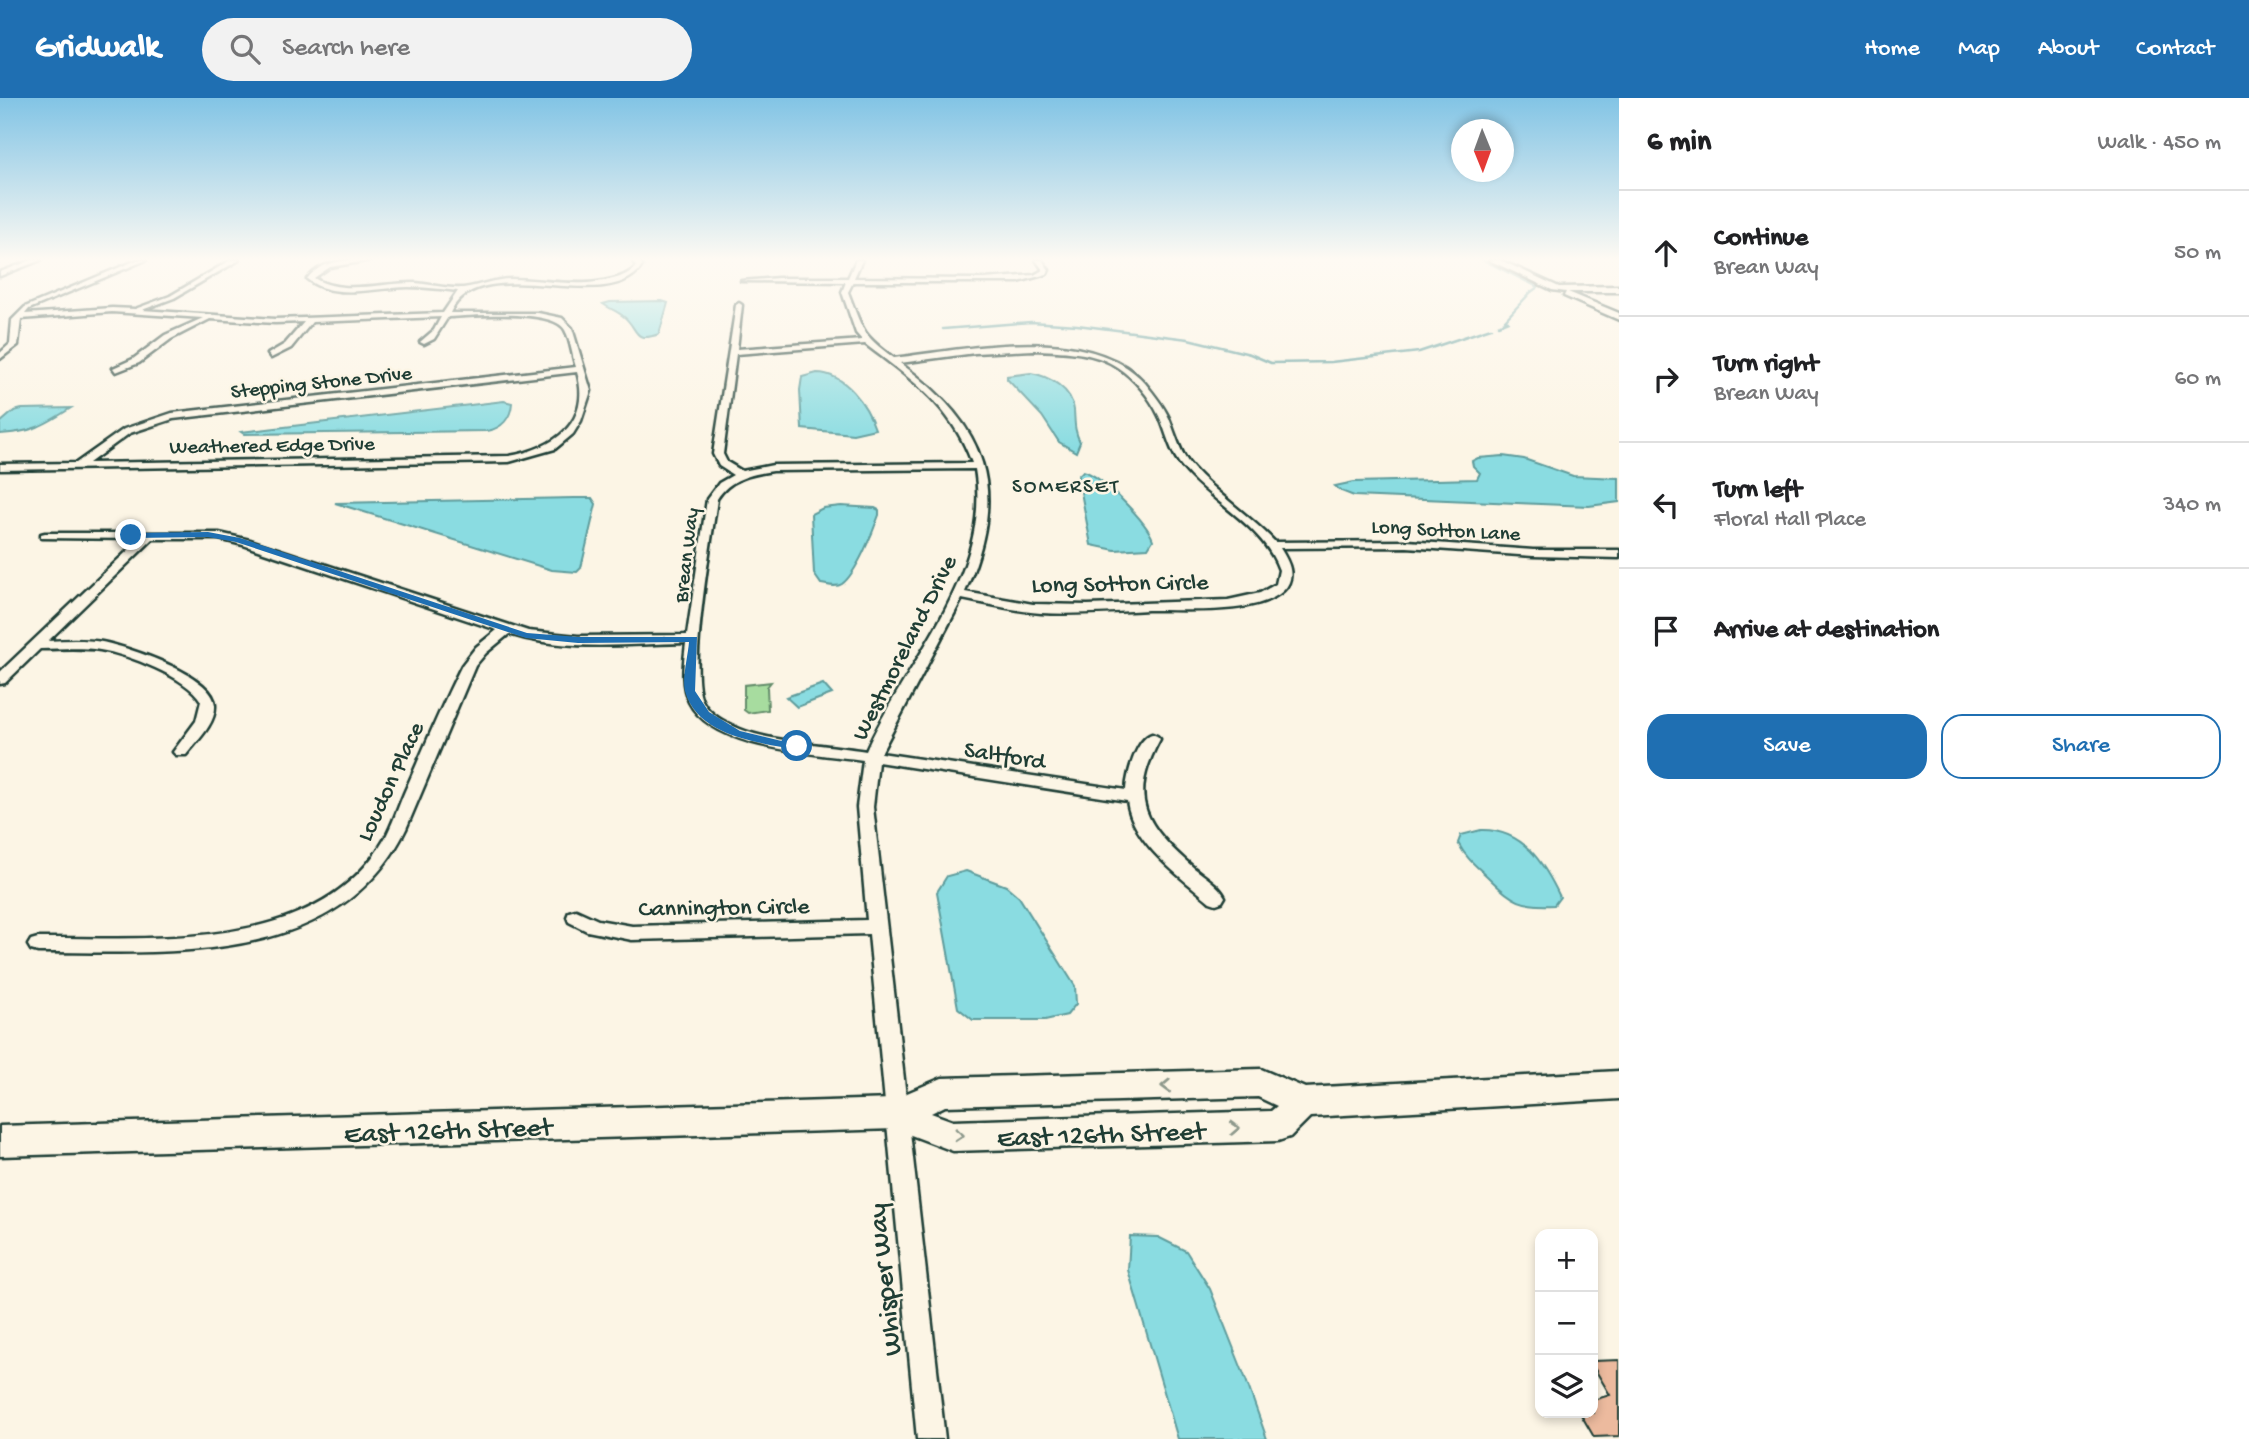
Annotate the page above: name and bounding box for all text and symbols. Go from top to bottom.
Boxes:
search box [202,18,692,81]
text: Gridwalk [35,30,160,68]
icon: search [226,30,264,68]
text: Search here [282,34,410,65]
text: Home [1864,35,1920,64]
text: Map [1958,35,2000,64]
text: About [2038,35,2098,64]
text: Contact [2136,35,2214,64]
north arrow [1451,119,1514,182]
text: 6 min [1647,126,1711,161]
text: Walk · 450 m [2097,130,2221,157]
text: Continue [1714,224,1808,255]
icon: ahead [1647,234,1685,272]
text: 50 m [2174,240,2221,267]
text: Brean Way [1714,255,1819,282]
text: Turn right [1714,350,1818,381]
icon: right [1647,360,1685,398]
street label: Stepping Stone Drive [230,362,414,406]
text: 60 m [2175,366,2221,393]
text: Brean Way [1714,381,1819,408]
street label: Weathered Edge Drive [169,433,376,462]
district label: SOMERSET [1012,476,1120,501]
text: Turn left [1714,476,1802,507]
icon: left [1647,486,1685,524]
text: 340 m [2163,492,2221,519]
street label: Brean Way [670,507,707,605]
text: Floral Hall Place [1714,507,1866,534]
street label: Long Sotton Lane [1371,516,1522,549]
route end [115,519,146,550]
street label: Westmoreland Drive [847,551,966,746]
street label: Long Sotton Circle [1031,569,1210,602]
icon: arrive [1647,612,1685,650]
text: Arrive at destination [1714,616,1939,647]
button: Save [1647,714,1927,779]
button: Share [1941,714,2221,779]
street label: Loudon Place [352,718,433,847]
route start [781,730,812,761]
street label: Saltford [962,737,1049,778]
street label: Cannington Circle [638,893,811,925]
one-way arrow [1160,1078,1170,1094]
street label: East 126th Street [343,1112,555,1153]
street label: East 126th Street [996,1116,1208,1157]
one-way arrow [1230,1120,1241,1135]
one-way arrow [954,1127,965,1142]
street label: Whisper Way [862,1201,911,1357]
map controls [1535,1229,1598,1418]
button: + [1535,1229,1598,1292]
button: − [1535,1292,1598,1355]
button: layers [1535,1355,1598,1418]

